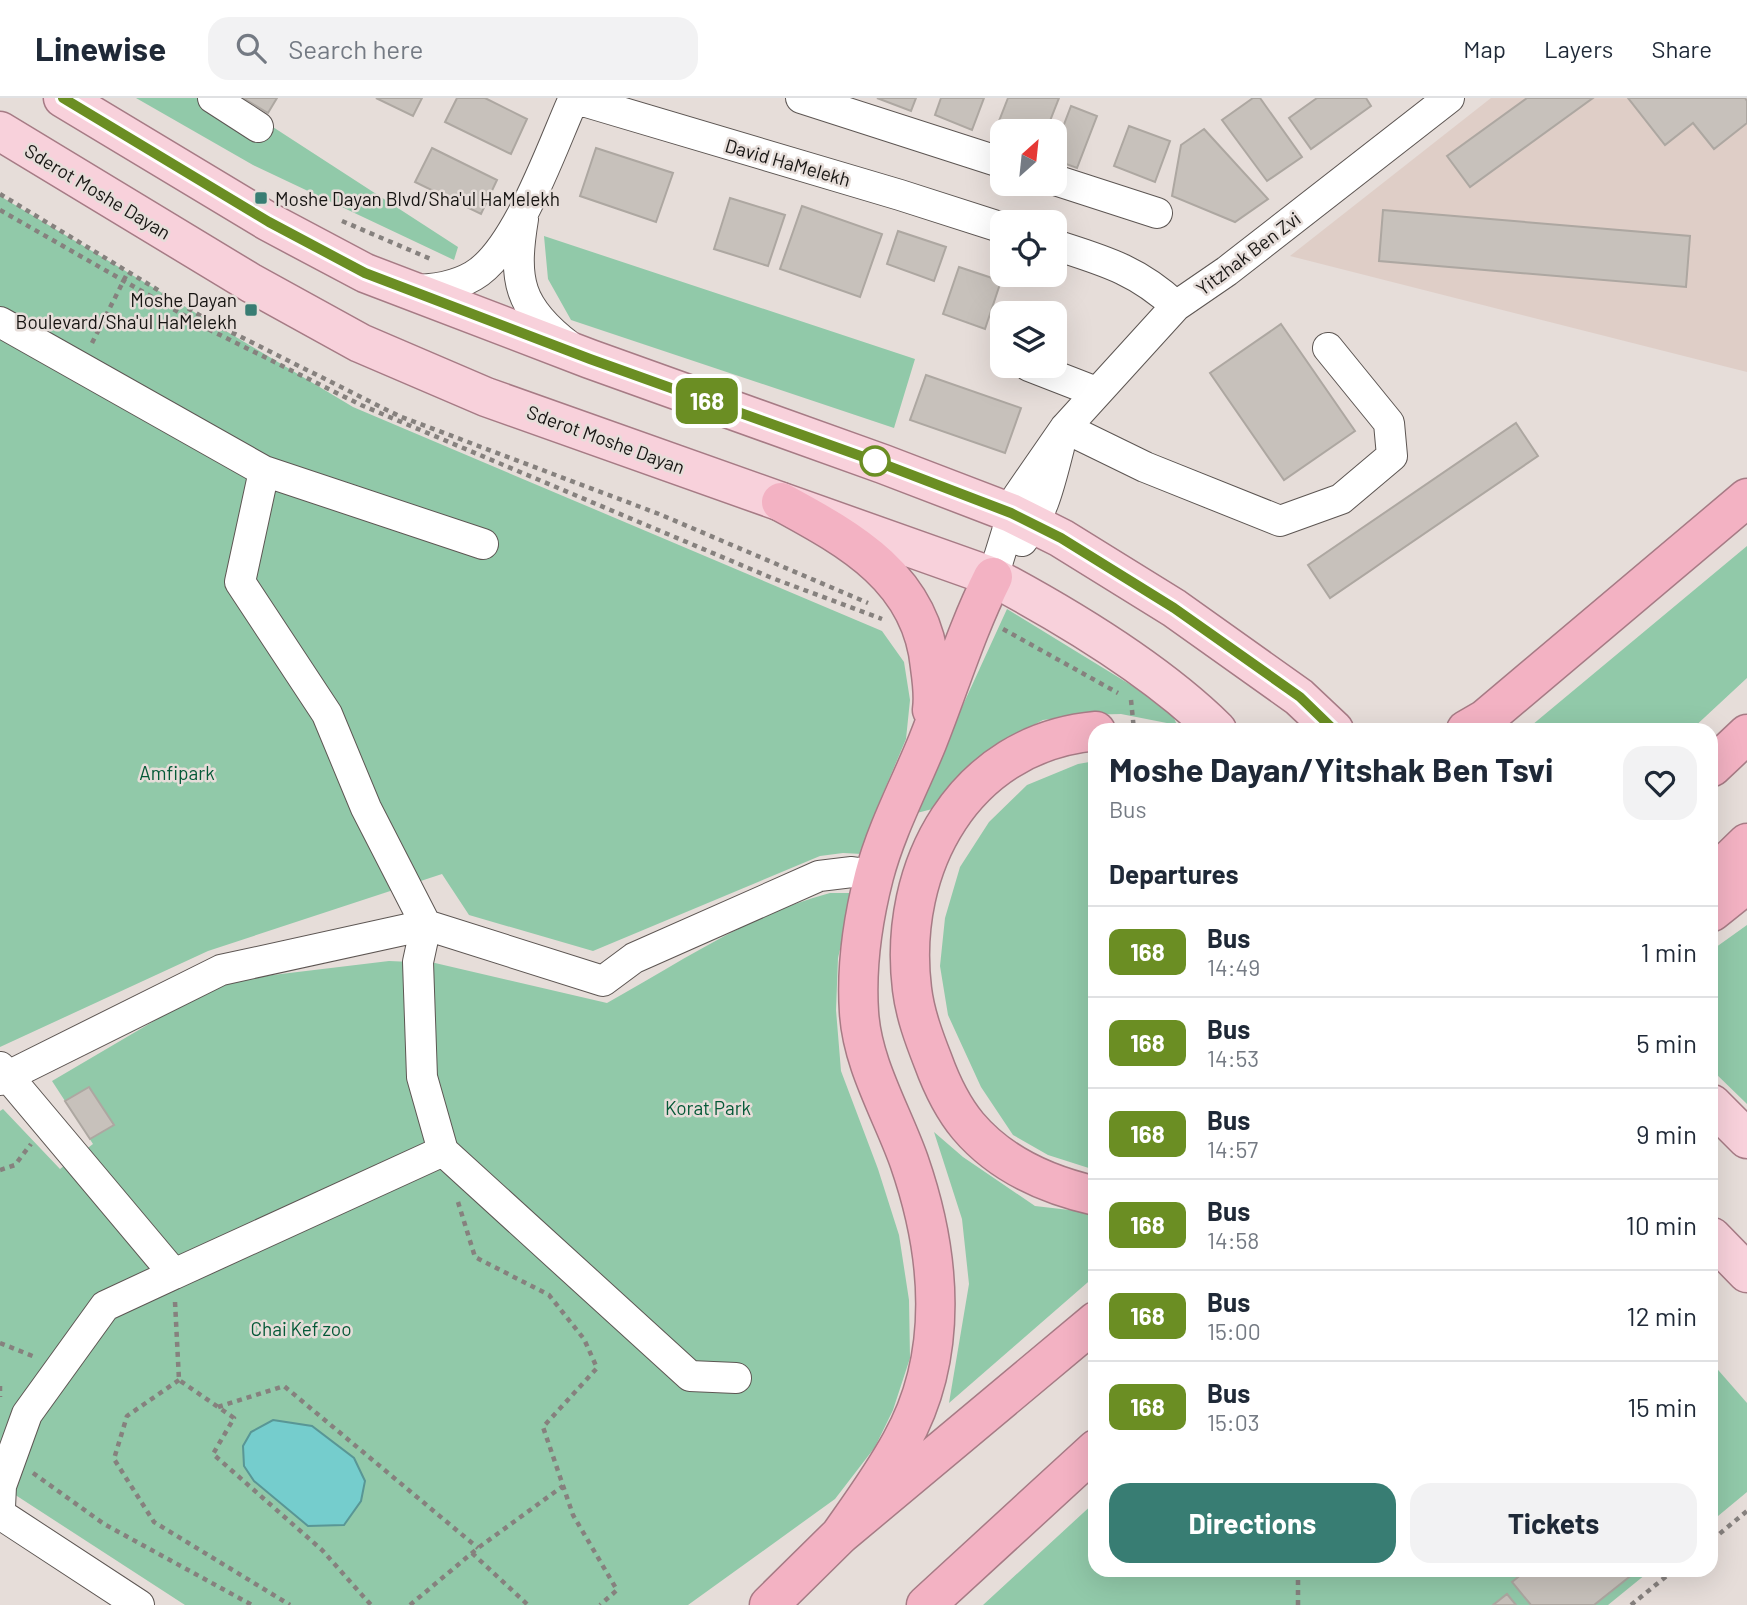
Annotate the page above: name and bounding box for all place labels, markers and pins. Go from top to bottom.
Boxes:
place label: Moshe Dayan Blvd/Sha'ul HaMelekh [275,187,560,210]
marker: Moshe Dayan Blvd/Sha'ul HaMelekh [253,190,269,206]
place label: Moshe Dayan Boulevard/Sha'ul HaMelekh [15,288,237,333]
marker: Moshe Dayan Boulevard/Sha'ul HaMelekh [243,302,259,318]
unlabelled marker [860,446,890,476]

